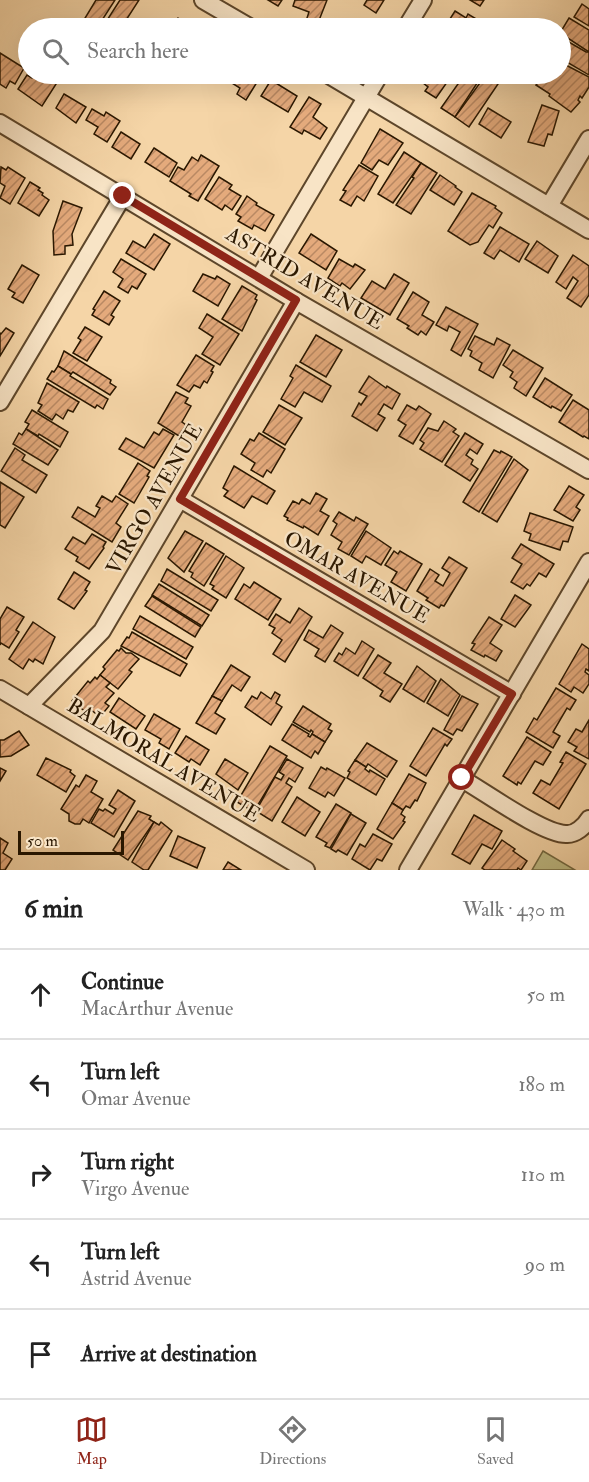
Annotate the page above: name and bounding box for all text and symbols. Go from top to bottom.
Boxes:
search box [18,18,571,84]
icon: search [39,35,72,68]
text: Search here [87,37,189,65]
route end [109,182,135,208]
street label: ASTRID AVENUE [220,220,388,336]
street label: VIRGO AVENUE [100,419,209,580]
street label: OMAR AVENUE [279,525,434,630]
street label: BALMORAL AVENUE [62,692,265,829]
route start [448,764,474,790]
scale bar [18,828,124,856]
text: 50 m [27,831,58,851]
text: 6 min [24,893,83,925]
text: Walk · 430 m [463,897,565,922]
text: Continue [81,968,164,996]
icon: ahead [24,978,57,1011]
text: 50 m [526,982,565,1007]
text: MacArthur Avenue [81,996,233,1021]
text: Turn left [81,1058,160,1086]
icon: left [24,1068,57,1101]
text: 180 m [518,1072,565,1097]
text: Omar Avenue [81,1086,191,1111]
text: Turn right [81,1148,174,1176]
icon: right [24,1158,57,1191]
text: 110 m [521,1162,565,1187]
text: Virgo Avenue [81,1176,189,1201]
text: Turn left [81,1238,160,1266]
icon: left [24,1248,57,1281]
text: 90 m [525,1252,565,1277]
text: Astrid Avenue [81,1266,192,1291]
icon: arrive [24,1338,57,1371]
text: Arrive at destination [81,1340,257,1368]
tab: Map [75,1413,108,1469]
tab: Directions [259,1413,326,1469]
tab: Saved [477,1413,514,1469]

